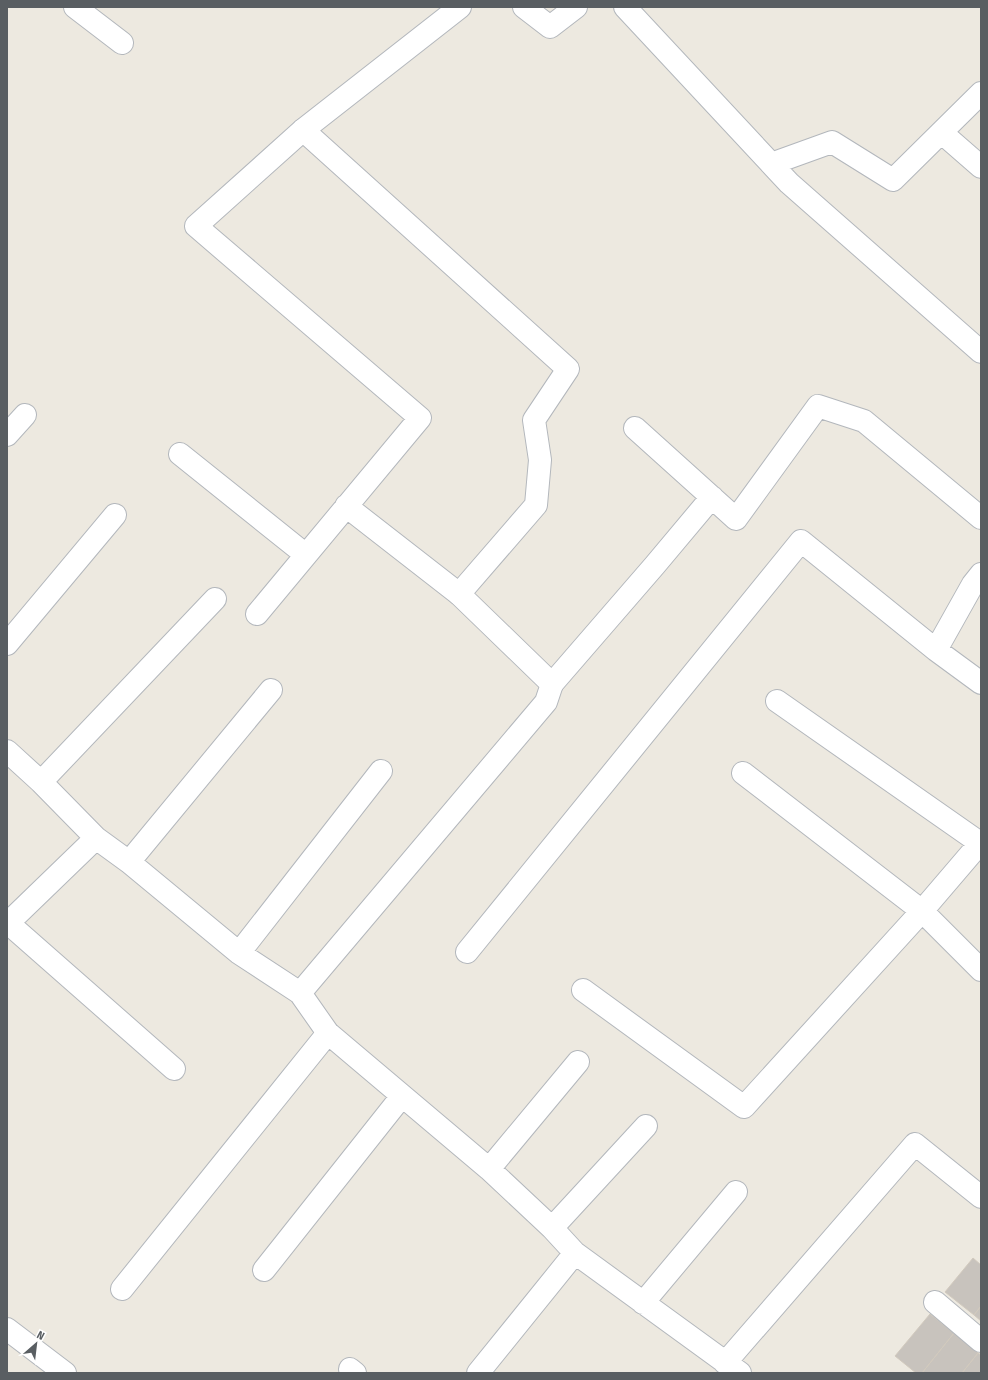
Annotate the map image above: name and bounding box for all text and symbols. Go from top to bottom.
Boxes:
north arrow [16,1324,56,1364]
text: N [34,1328,46,1343]

